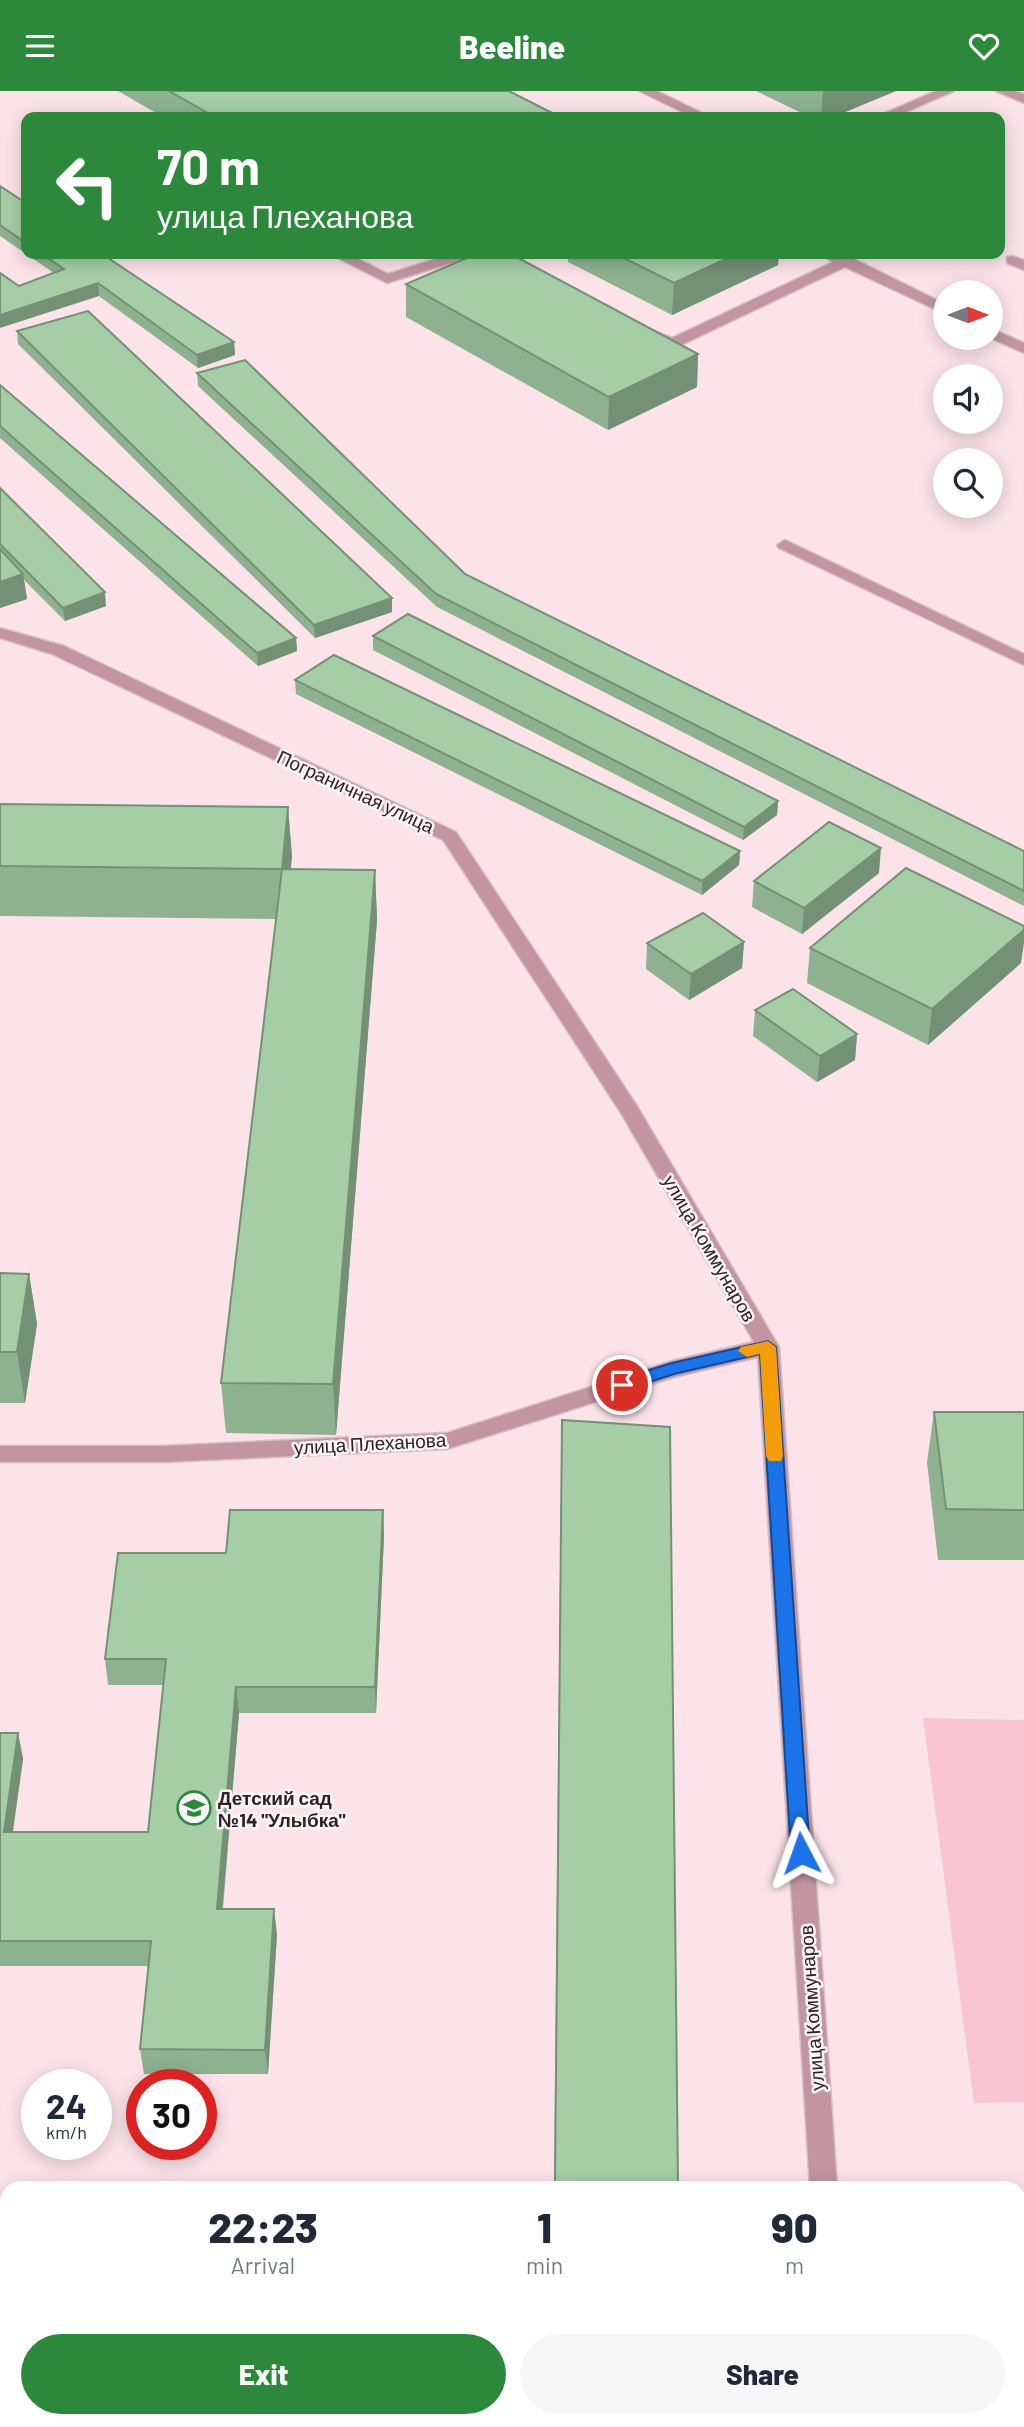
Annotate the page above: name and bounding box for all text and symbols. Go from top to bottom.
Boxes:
icon: menu [21,27,59,65]
text: Beeline [459,27,565,65]
icon: heart [965,27,1003,65]
text: 70 m [157,136,260,195]
icon: left [42,140,133,231]
text: улица Плеханова [157,196,413,234]
north arrow [933,280,1003,350]
map controls [933,280,1003,518]
button: sound [933,364,1003,434]
button: search [933,448,1003,518]
street label: Пограничная улица [274,745,439,838]
street label: улица Коммунаров [659,1170,761,1326]
pin [592,1355,652,1415]
icon: arrive [603,1366,641,1404]
street label: улица Плеханова [293,1428,447,1458]
place label: Детский сад №14 "Улыбка" [218,1786,346,1831]
school or university icon: Детский сад №14 "Улыбка" [175,1789,213,1827]
position arrow [764,1816,838,1890]
street label: улица Коммунаров [794,1925,828,2091]
speed limit sign: 30 [126,2069,217,2160]
text: 24 [46,2084,87,2126]
text: km/h [46,2121,87,2143]
text: 22:23 [208,2201,318,2251]
text: 1 [537,2201,552,2251]
text: 90 [771,2201,818,2251]
text: Arrival [231,2251,295,2279]
text: min [526,2251,563,2279]
text: m [785,2251,804,2279]
button: Exit [21,2334,506,2414]
button: Share [520,2334,1005,2414]

